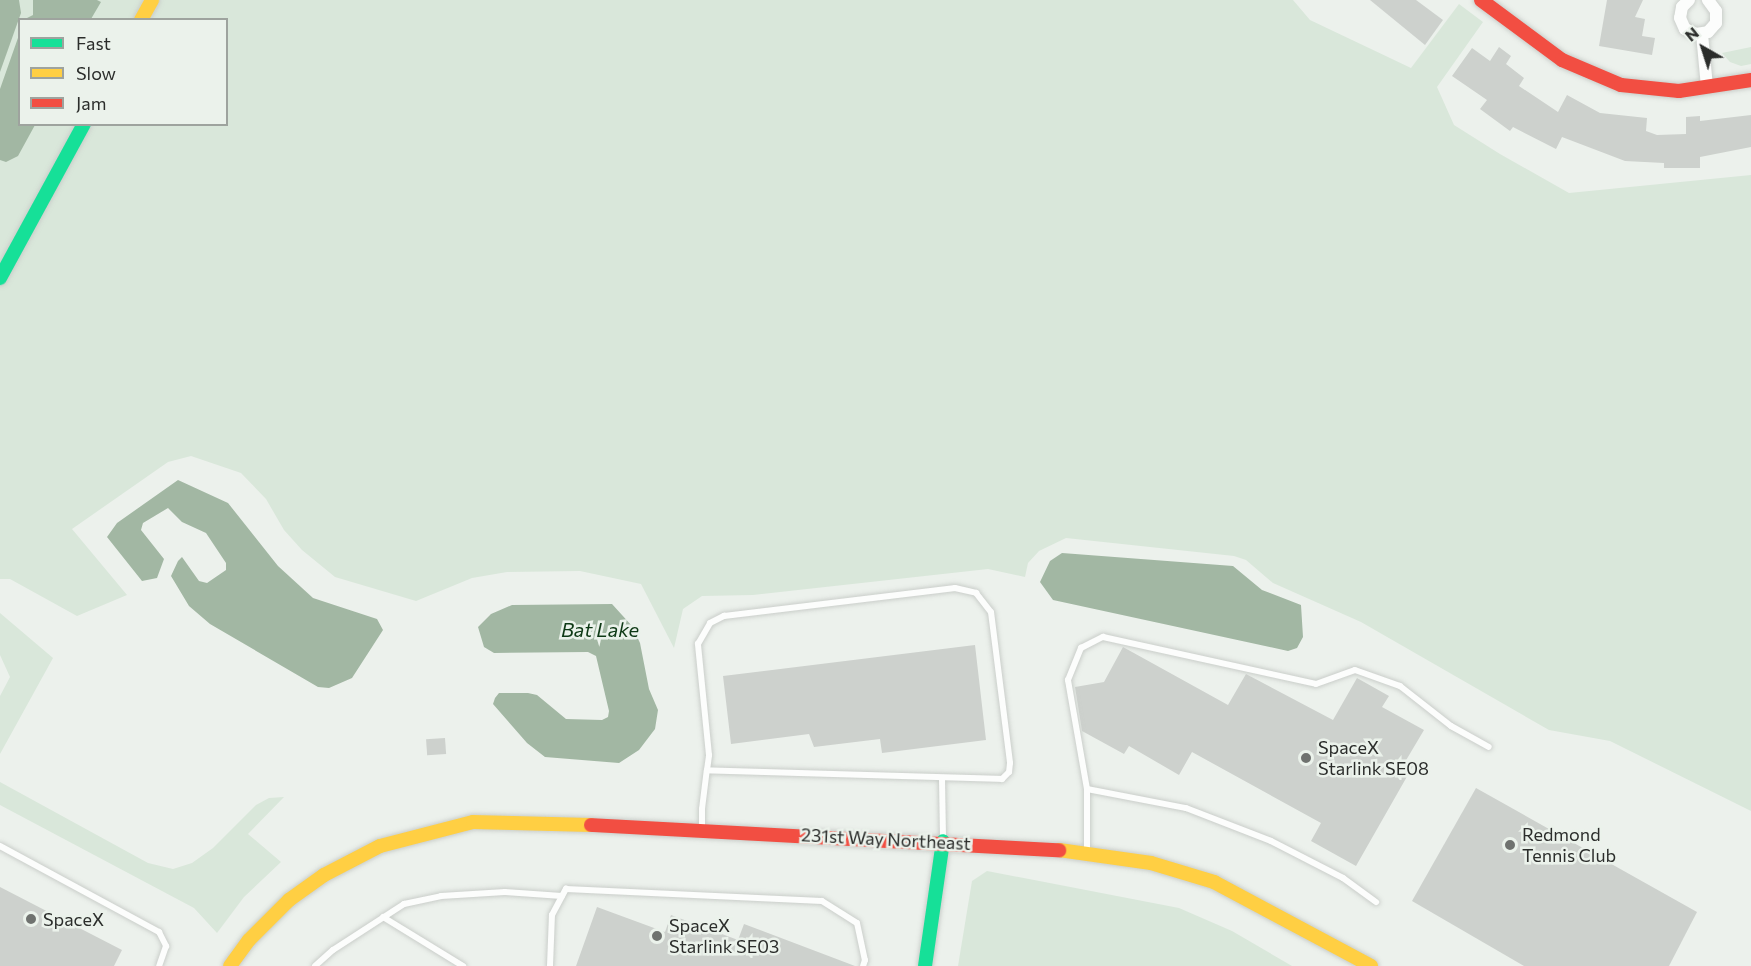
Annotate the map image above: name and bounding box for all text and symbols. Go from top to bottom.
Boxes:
legend [18,18,228,126]
north arrow [1673,18,1733,78]
text: N [1681,22,1702,45]
text: Fast [76,32,111,54]
text: Slow [76,62,116,84]
text: Jam [76,92,106,114]
water label: Bat Lake [561,617,639,641]
place label: SpaceX Starlink SE08 [1318,737,1429,780]
marker: SpaceX Starlink SE08 [1299,751,1313,765]
street label: 231st Way Northeast [801,824,971,854]
place label: Redmond Tennis Club [1522,824,1616,866]
marker: Redmond Tennis Club [1503,838,1517,852]
place label: SpaceX [43,908,104,930]
marker: SpaceX [24,912,38,926]
place label: SpaceX Starlink SE03 [669,915,779,958]
marker: SpaceX Starlink SE03 [650,929,664,943]

